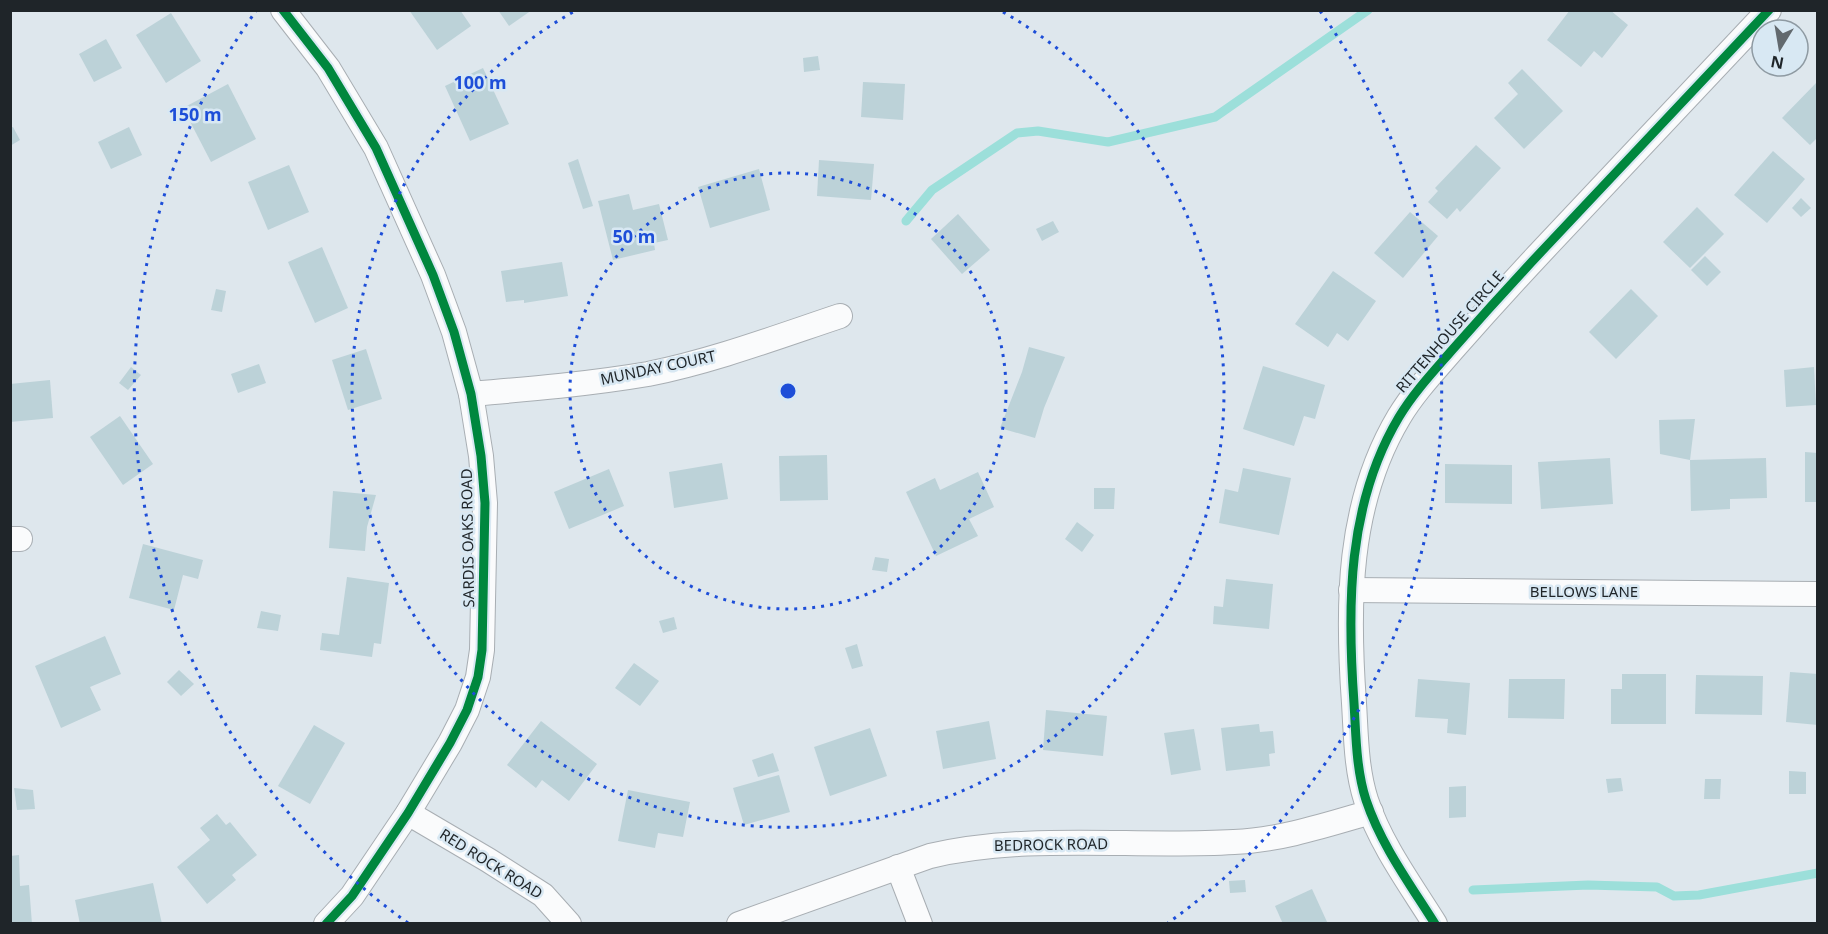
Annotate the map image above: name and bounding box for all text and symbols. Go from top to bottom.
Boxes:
north arrow [1750,18,1810,78]
text: N [1769,51,1786,75]
text: 100 m [453,70,507,94]
text: 150 m [168,102,222,126]
text: 50 m [613,224,655,248]
street label: RITTENHOUSE CIRCLE [1391,266,1508,396]
street label: MUNDAY COURT [598,345,718,389]
centre of rings [778,381,798,401]
street label: SARDIS OAKS ROAD [456,468,478,608]
street label: BELLOWS LANE [1530,581,1638,601]
street label: RED ROCK ROAD [436,824,547,903]
street label: BEDROCK ROAD [994,833,1108,855]

